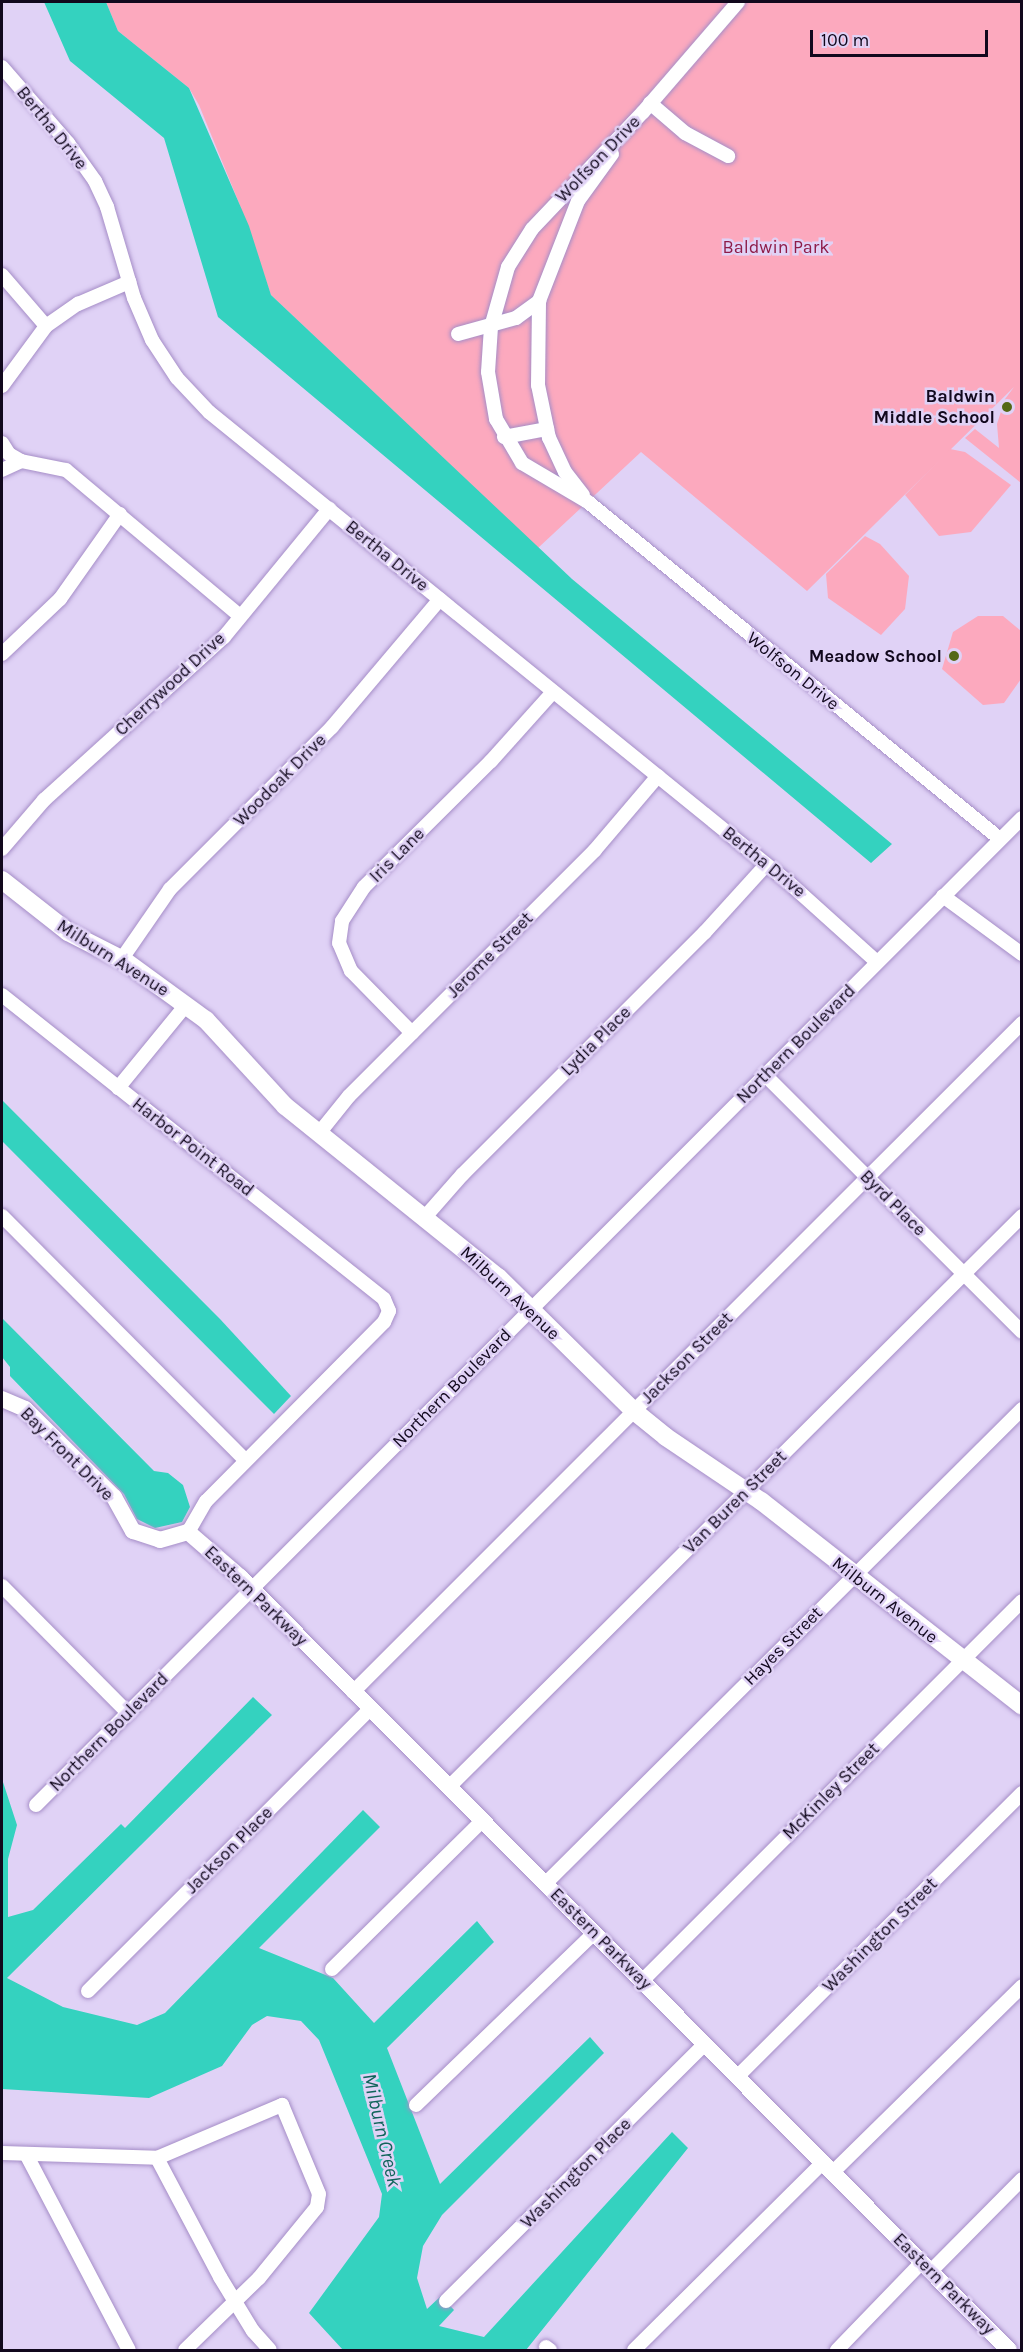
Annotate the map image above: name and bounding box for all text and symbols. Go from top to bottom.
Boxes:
scale bar [813,18,992,56]
text: 100 m [821,29,869,51]
street label: Bertha Drive [12,82,92,174]
street label: Wolfson Drive [551,111,645,207]
park label: Baldwin Park [723,236,829,258]
place label: Baldwin Middle School [874,386,995,428]
marker: Baldwin Middle School [1000,400,1014,414]
street label: Bertha Drive [341,516,433,596]
street label: Wolfson Drive [742,627,844,715]
street label: Cherrywood Drive [111,628,229,740]
place label: Meadow School [809,645,942,667]
marker: Meadow School [947,649,961,663]
street label: Woodoak Drive [229,729,331,831]
street label: Bertha Drive [718,822,810,902]
street label: Iris Lane [365,823,429,887]
street label: Jerome Street [443,908,537,1002]
street label: Milburn Avenue [53,915,173,1001]
street label: Northern Boulevard [732,980,860,1108]
street label: Lydia Place [557,1002,635,1080]
street label: Harbor Point Road [128,1093,258,1201]
street label: Byrd Place [856,1166,930,1240]
street label: Milburn Avenue [456,1241,564,1345]
street label: Jackson Street [637,1308,737,1408]
street label: Northern Boulevard [388,1324,516,1452]
street label: Bay Front Drive [16,1403,118,1505]
street label: Van Buren Street [679,1446,791,1558]
street label: Eastern Parkway [200,1541,312,1651]
street label: Milburn Avenue [828,1552,942,1648]
street label: Hayes Street [739,1602,827,1690]
street label: Northern Boulevard [45,1668,173,1796]
street label: McKinley Street [778,1738,884,1844]
street label: Jackson Place [181,1802,277,1898]
street label: Washington Street [818,1873,942,1997]
street label: Eastern Parkway [546,1884,656,1994]
water label: Milburn Creek [357,2071,407,2189]
street label: Washington Place [516,2113,636,2233]
street label: Eastern Parkway [889,2229,999,2339]

